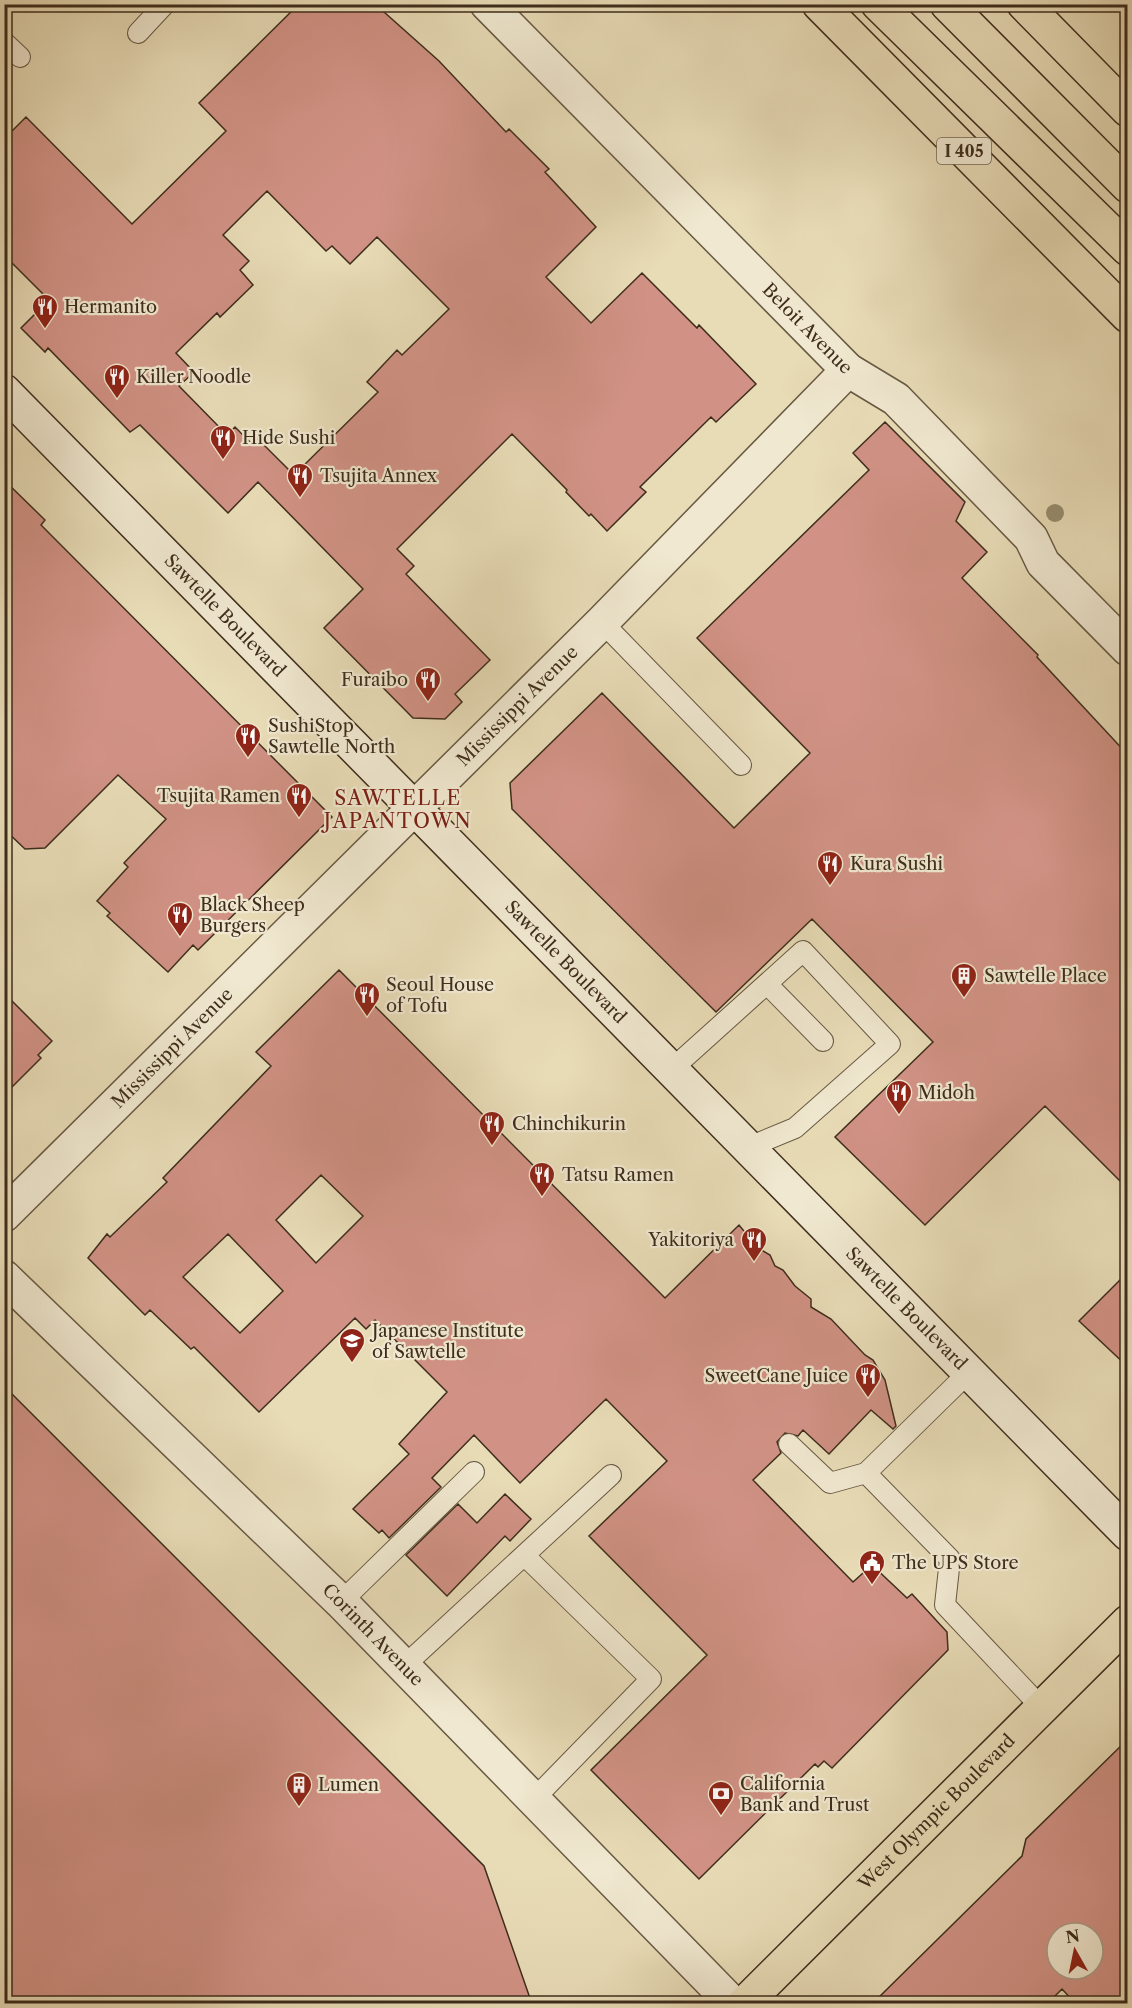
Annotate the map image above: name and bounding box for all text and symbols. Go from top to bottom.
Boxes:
road number: I 405 [937,138,991,164]
street label: Beloit Avenue [758,279,857,379]
restaurant icon: Hermanito [30,292,60,330]
place label: Hermanito [64,296,157,318]
restaurant icon: Killer Noodle [102,362,132,400]
place label: Killer Noodle [136,366,251,388]
restaurant icon: Hide Sushi [208,423,238,461]
place label: Hide Sushi [242,427,336,449]
restaurant icon: Tsujita Annex [285,461,315,499]
place label: Tsujita Annex [320,465,438,487]
street label: Sawtelle Boulevard [160,550,290,682]
street label: Mississippi Avenue [452,641,583,771]
restaurant icon: Furaibo [413,665,443,703]
place label: Furaibo [341,669,408,691]
place label: SushiStop Sawtelle North [268,715,395,758]
restaurant icon: SushiStop Sawtelle North [233,721,263,759]
restaurant icon: Tsujita Ramen [284,781,314,819]
place label: Tsujita Ramen [157,785,280,807]
district label: SAWTELLE JAPANTOWN [321,786,472,833]
restaurant icon: Kura Sushi [815,849,845,887]
place label: Kura Sushi [850,853,944,875]
place label: Black Sheep Burgers [200,894,305,937]
street label: Sawtelle Boulevard [500,896,631,1028]
restaurant icon: Black Sheep Burgers [165,900,195,938]
building icon: Sawtelle Place [949,961,979,999]
place label: Sawtelle Place [984,965,1107,987]
place label: Seoul House of Tofu [386,974,494,1017]
restaurant icon: Seoul House of Tofu [352,980,382,1018]
street label: Mississippi Avenue [107,983,237,1113]
restaurant icon: Midoh [884,1078,914,1116]
place label: Midoh [918,1082,975,1104]
restaurant icon: Chinchikurin [477,1109,507,1147]
place label: Chinchikurin [512,1113,626,1135]
restaurant icon: Tatsu Ramen [527,1160,557,1198]
place label: Tatsu Ramen [562,1164,674,1186]
restaurant icon: Yakitoriya [739,1225,769,1263]
place label: Yakitoriya [647,1229,734,1251]
street label: Sawtelle Boulevard [841,1243,972,1375]
place label: Japanese Institute of Sawtelle [369,1320,524,1363]
school or university icon: Japanese Institute of Sawtelle [337,1326,367,1364]
restaurant icon: SweetCane Juice [853,1361,883,1399]
place label: SweetCane Juice [705,1365,848,1387]
public building icon: The UPS Store [857,1548,887,1586]
place label: The UPS Store [892,1552,1019,1574]
street label: Corinth Avenue [318,1579,428,1691]
street label: West Olympic Boulevard [853,1730,1020,1895]
building icon: Lumen [284,1770,314,1808]
place label: California Bank and Trust [740,1773,870,1816]
place label: Lumen [318,1774,379,1796]
bank icon: California Bank and Trust [706,1779,736,1817]
north arrow [1045,1921,1105,1981]
text: N [1064,1925,1081,1947]

